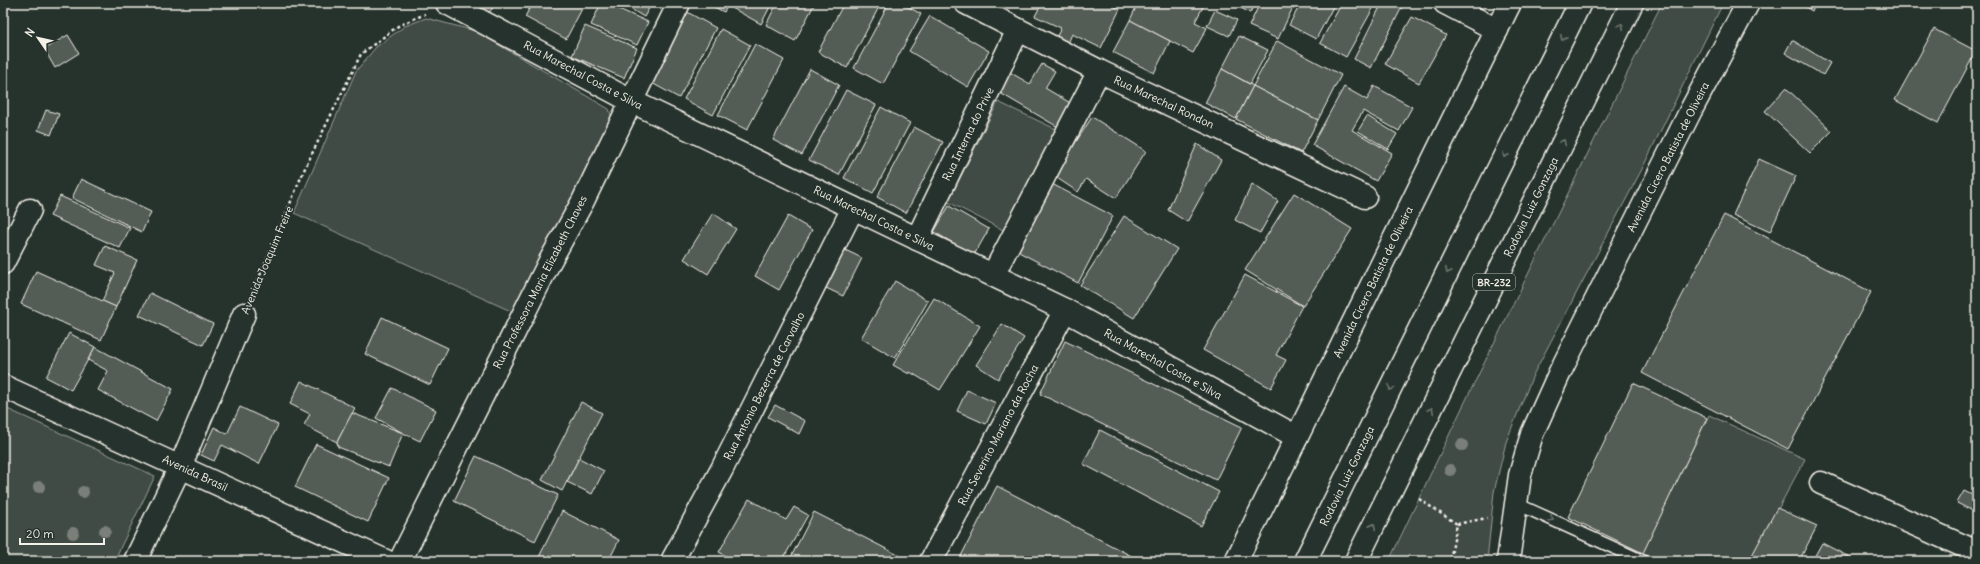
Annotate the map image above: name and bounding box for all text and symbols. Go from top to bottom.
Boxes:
north arrow [18,18,58,58]
one-way arrow [1616,23,1623,30]
text: N [22,25,38,39]
one-way arrow [1560,34,1568,41]
street label: Rua Marechal Costa e Silva [521,38,645,112]
street label: Rua Marechal Rondon [1112,73,1216,131]
street label: Avenida Cicero Batista de Oliveira [1624,80,1712,234]
street label: Rua Interna do Prive [939,85,997,183]
one-way arrow [1558,139,1566,147]
one-way arrow [1503,150,1510,158]
street label: Rodovia Luiz Gonzaga [1501,155,1561,259]
street label: Rua Marechal Costa e Silva [811,183,937,253]
street label: Rua Professora Maria Elizabeth Chaves [490,193,590,371]
street label: Avenida Joaquim Freire [238,204,296,316]
street label: Avenida Cicero Batista de Oliveira [1330,204,1416,360]
one-way arrow [1445,267,1453,275]
road number: BR-232 [1473,274,1515,290]
street label: Rua Antonio Bezerra de Carvalho [720,310,808,462]
street label: Rua Marechal Costa e Silva [1102,326,1224,402]
street label: Rua Severino Mariano da Rocha [955,362,1041,508]
one-way arrow [1388,384,1396,391]
one-way arrow [1426,406,1434,414]
street label: Rodovia Luiz Gonzaga [1317,424,1377,528]
street label: Avenida Brasil [160,452,230,494]
one-way arrow [1546,514,1554,522]
scale bar [20,520,104,546]
one-way arrow [1368,523,1376,530]
text: 20 m [26,526,54,541]

